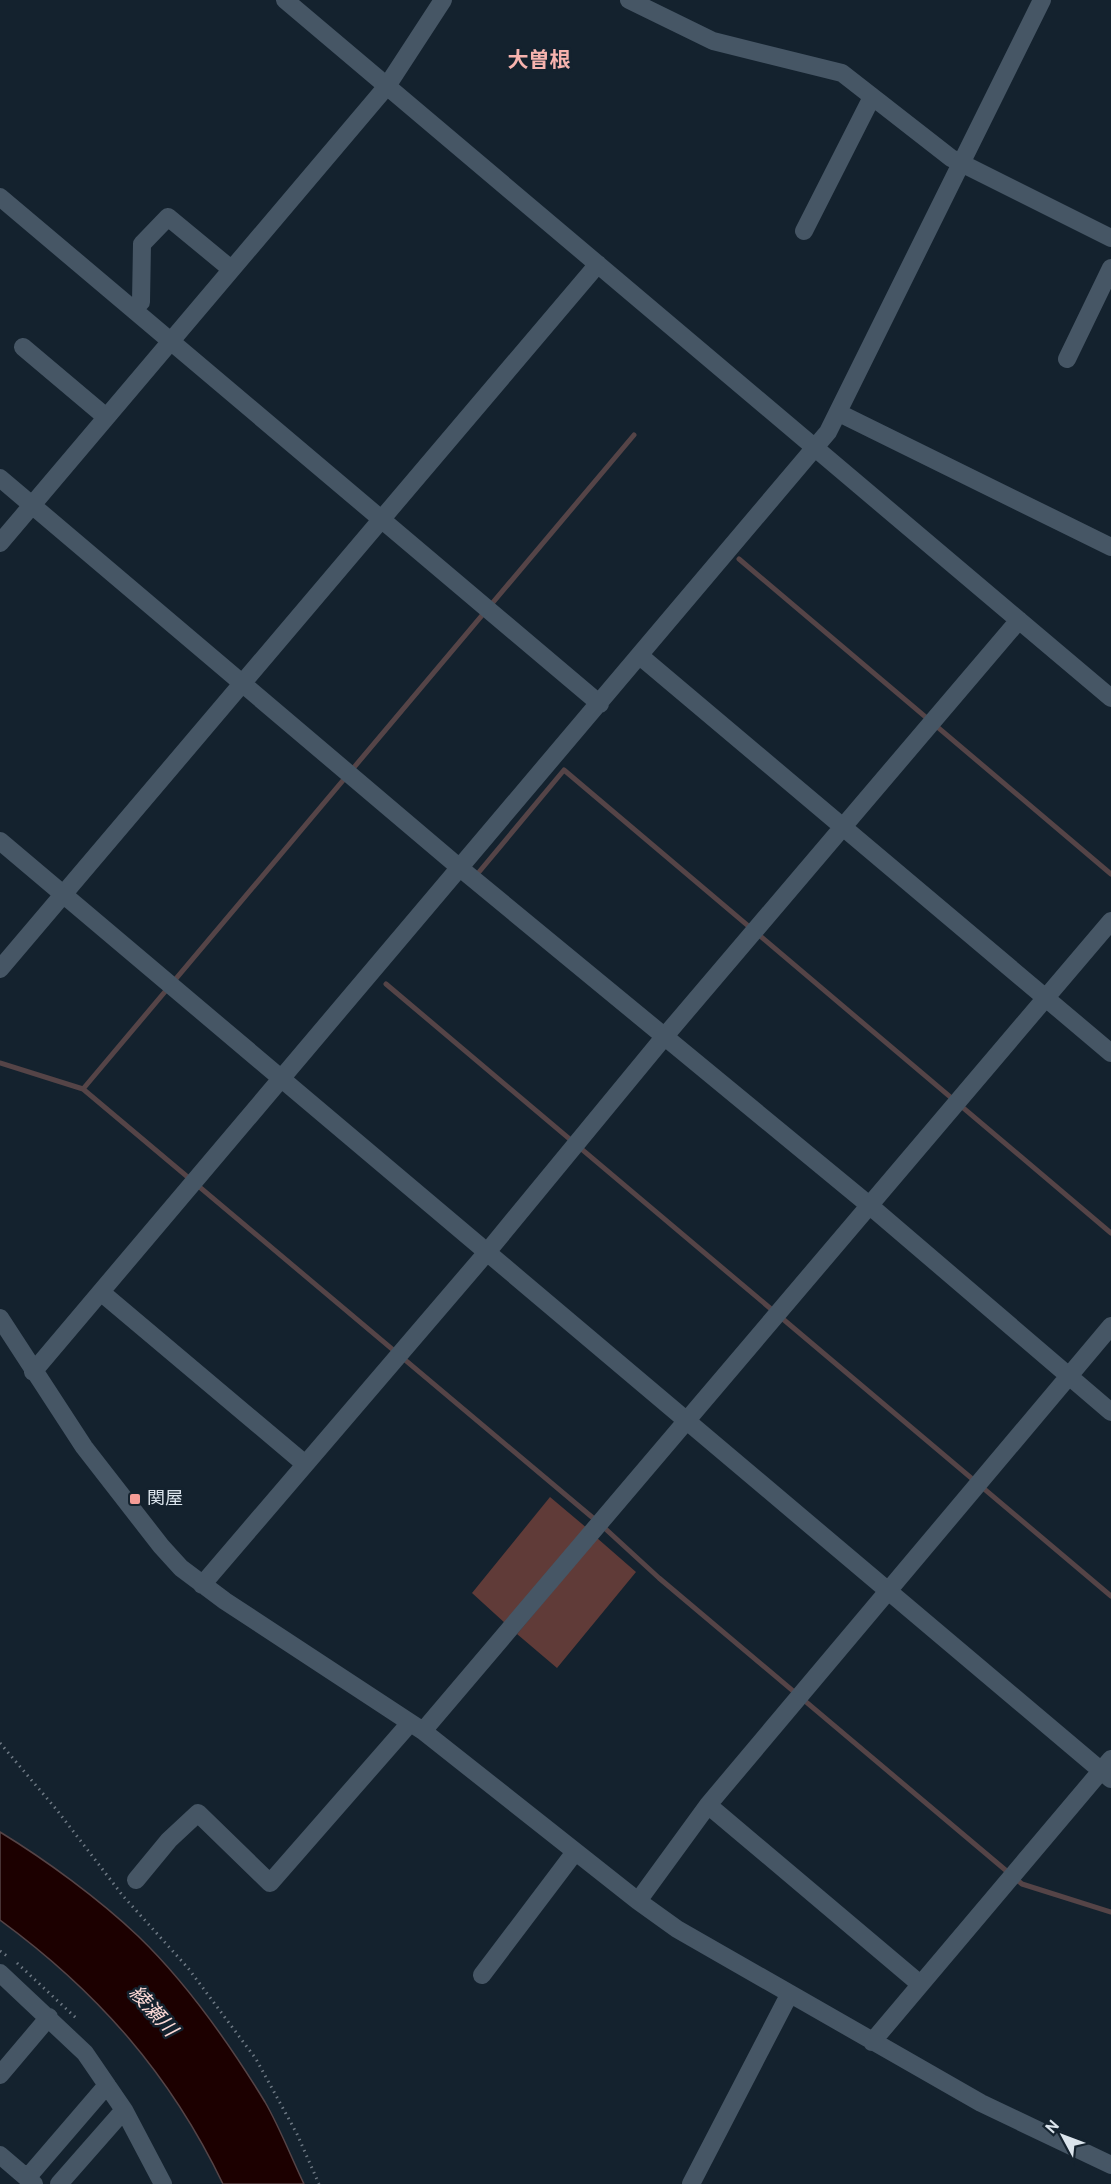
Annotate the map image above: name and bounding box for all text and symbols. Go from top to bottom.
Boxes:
district label: 大曽根 [508,48,571,75]
place label: 関屋 [147,1488,183,1511]
marker: 関屋 [128,1492,142,1506]
water label: 綾瀬川 [122,1981,183,2044]
north arrow [1033,2106,1093,2166]
text: N [1042,2117,1065,2138]

